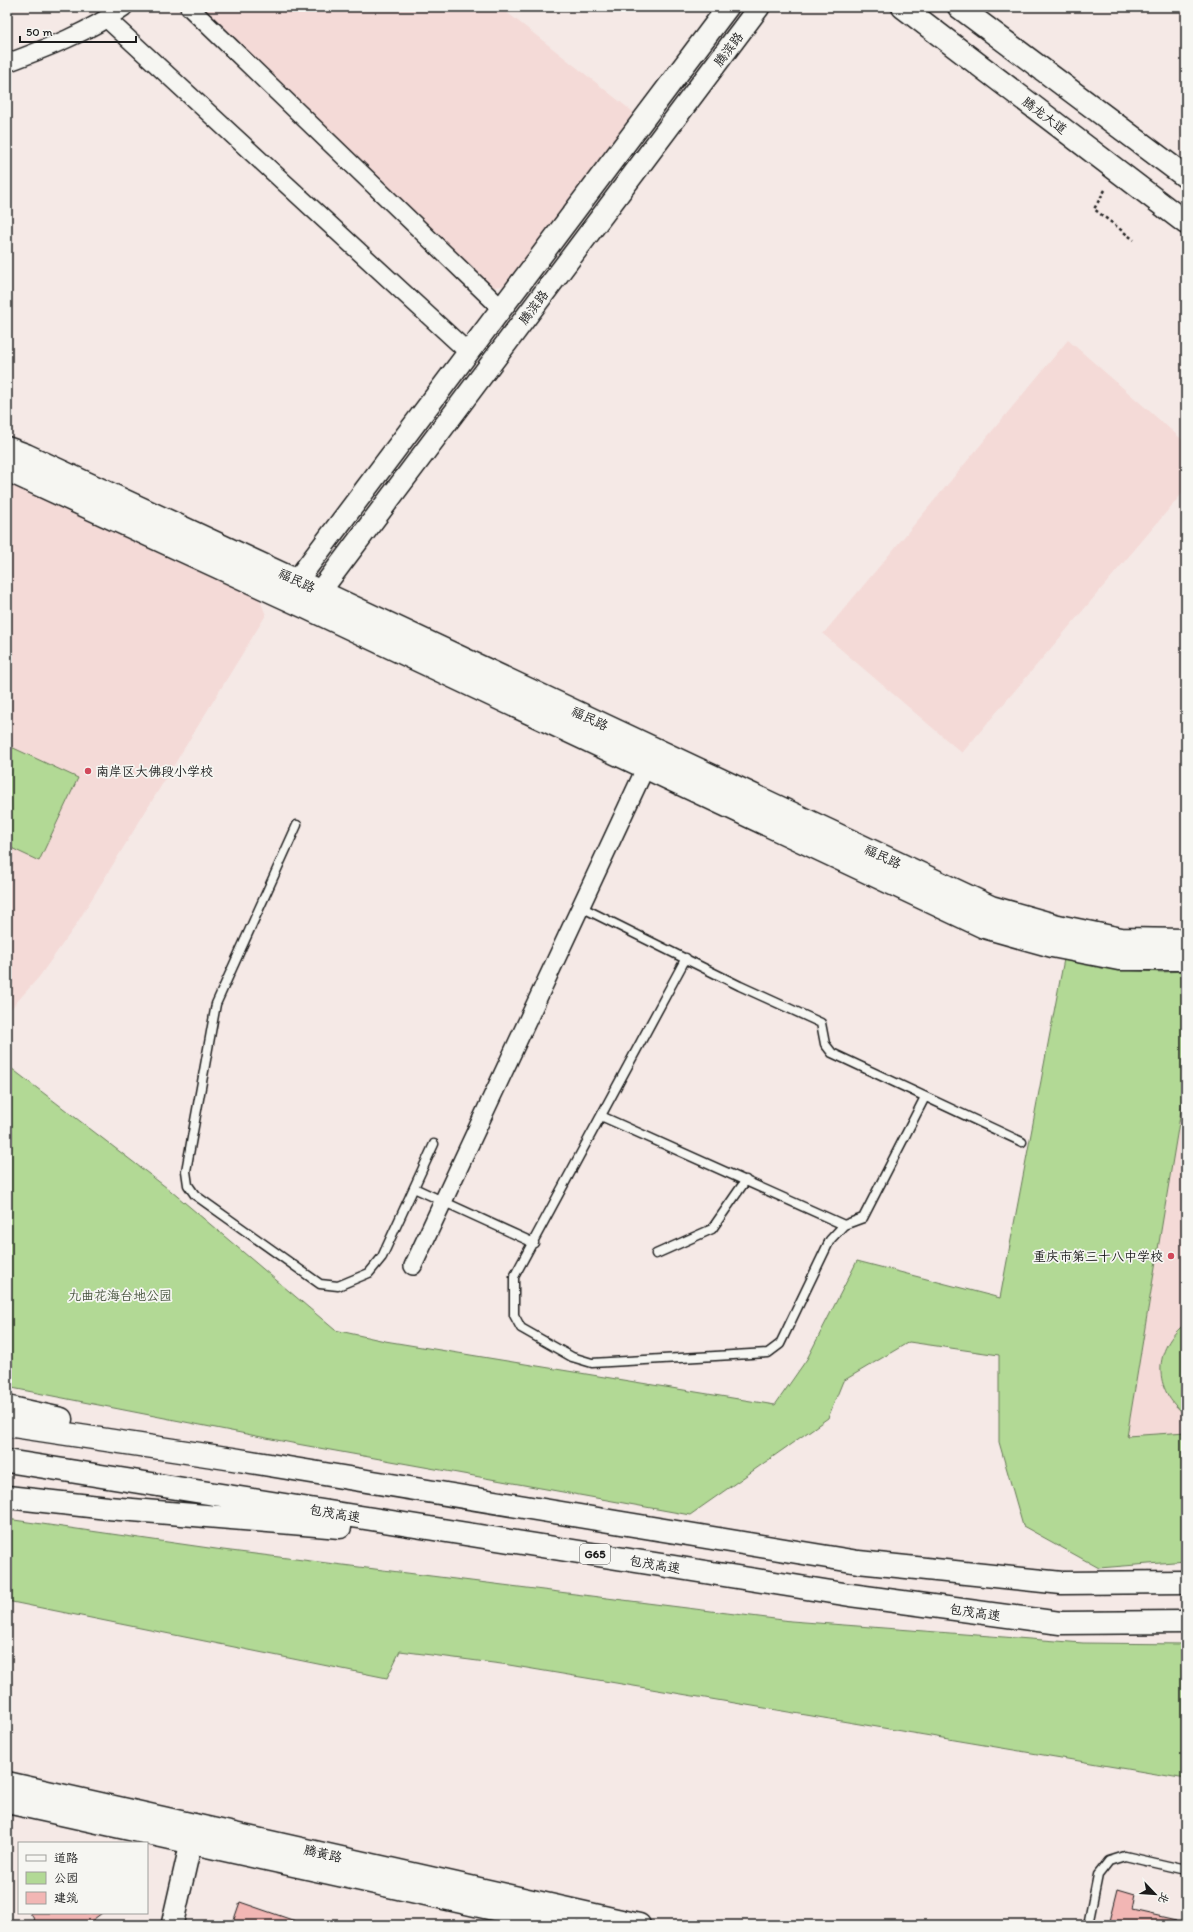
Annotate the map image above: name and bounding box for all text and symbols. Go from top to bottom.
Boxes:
scale bar [20,18,136,44]
text: 50 m [26,25,52,39]
street label: 腾滨路 [711,29,746,69]
street label: 腾龙大道 [1019,94,1070,137]
street label: 腾滨路 [516,287,551,327]
street label: 福民路 [276,565,318,595]
street label: 福民路 [569,703,611,733]
place label: 南岸区大佛段小学校 [96,764,213,779]
marker: 南岸区大佛段小学校 [83,766,93,776]
street label: 福民路 [862,841,904,871]
place label: 重庆市第三十八中学校 [1033,1249,1163,1264]
marker: 重庆市第三十八中学校 [1166,1251,1176,1261]
park label: 九曲花海台地公园 [68,1288,172,1303]
street label: 包茂高速 [308,1502,362,1525]
road number: G65 [580,1544,610,1564]
street label: 包茂高速 [628,1553,682,1576]
street label: 包茂高速 [948,1601,1002,1624]
legend [18,1842,148,1914]
street label: 腾黄路 [302,1842,344,1865]
text: 道路 [54,1851,78,1865]
text: 公园 [54,1871,78,1885]
north arrow [1135,1874,1175,1914]
text: 北 [1155,1890,1172,1906]
text: 建筑 [54,1891,78,1905]

